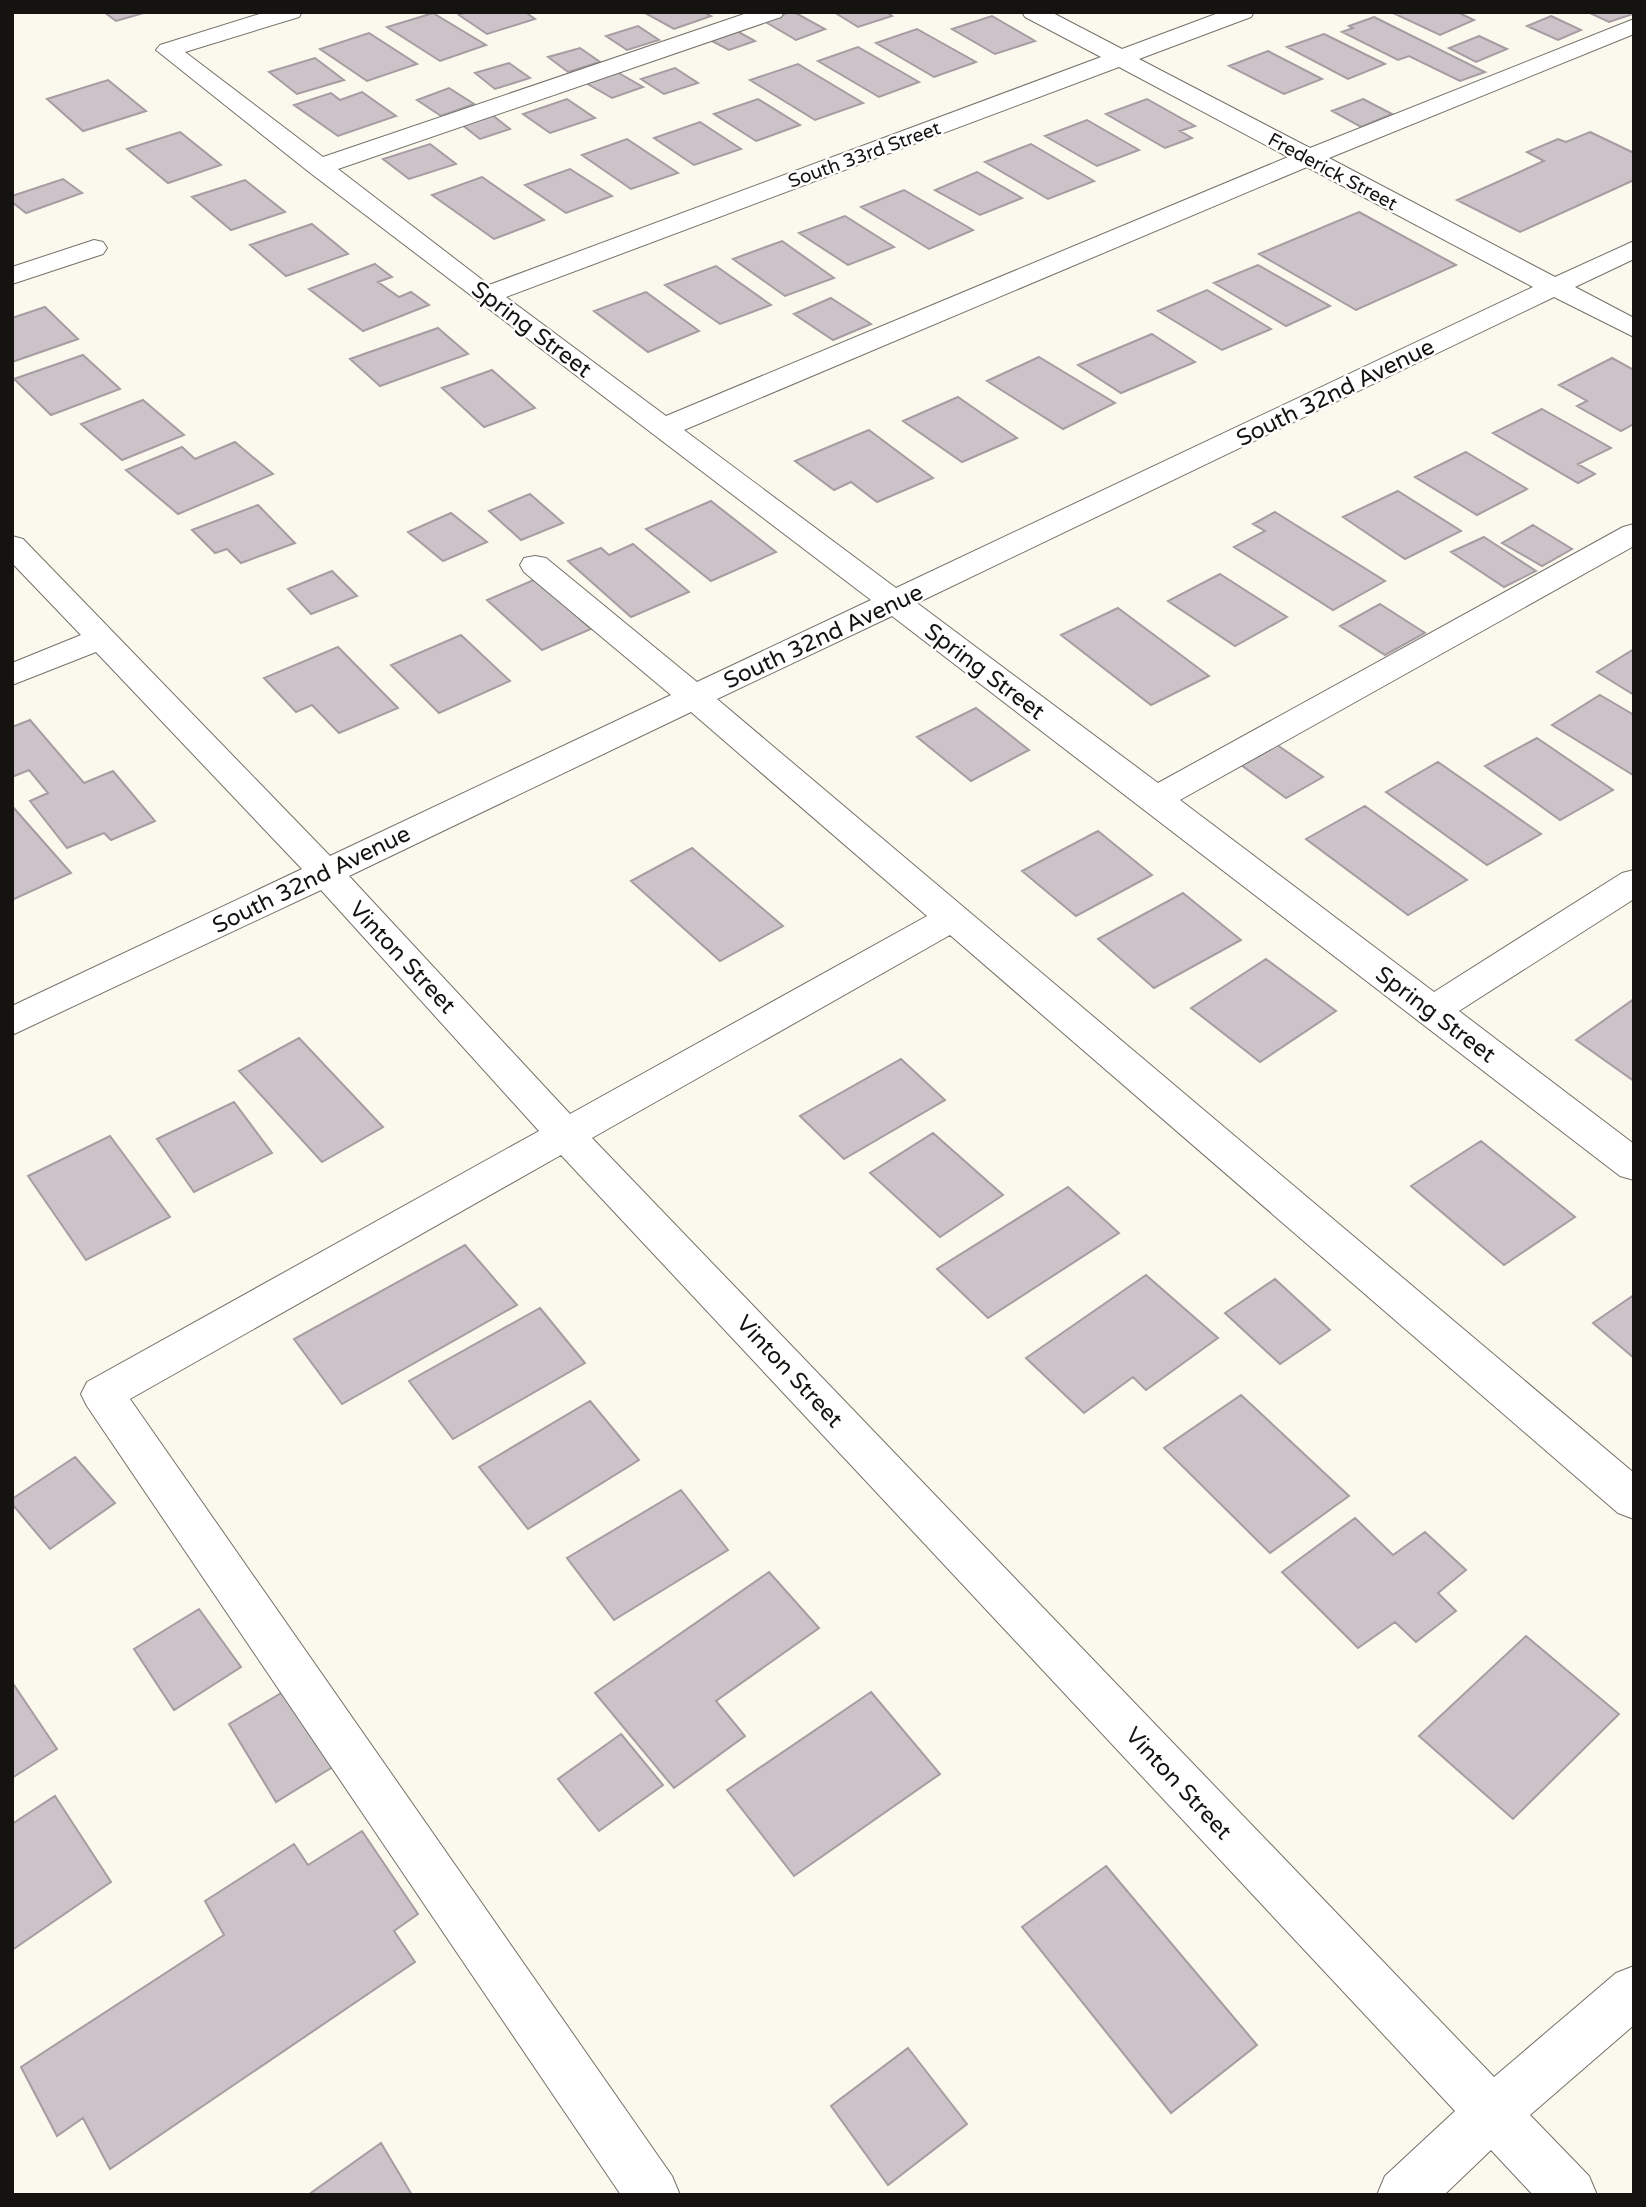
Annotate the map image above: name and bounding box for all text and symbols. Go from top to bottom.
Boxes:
street label: South 33rd Street [785,117,944,193]
street label: Frederick Street [1264,129,1401,215]
street label: Spring Street [466,276,597,384]
street label: South 32nd Avenue [1232,333,1439,453]
street label: South 32nd Avenue [719,578,928,695]
street label: Spring Street [919,618,1050,726]
street label: South 32nd Avenue [208,820,415,940]
street label: Vinton Street [343,896,462,1020]
street label: Spring Street [1370,961,1501,1069]
street label: Vinton Street [730,1310,849,1434]
street label: Vinton Street [1119,1722,1238,1846]

